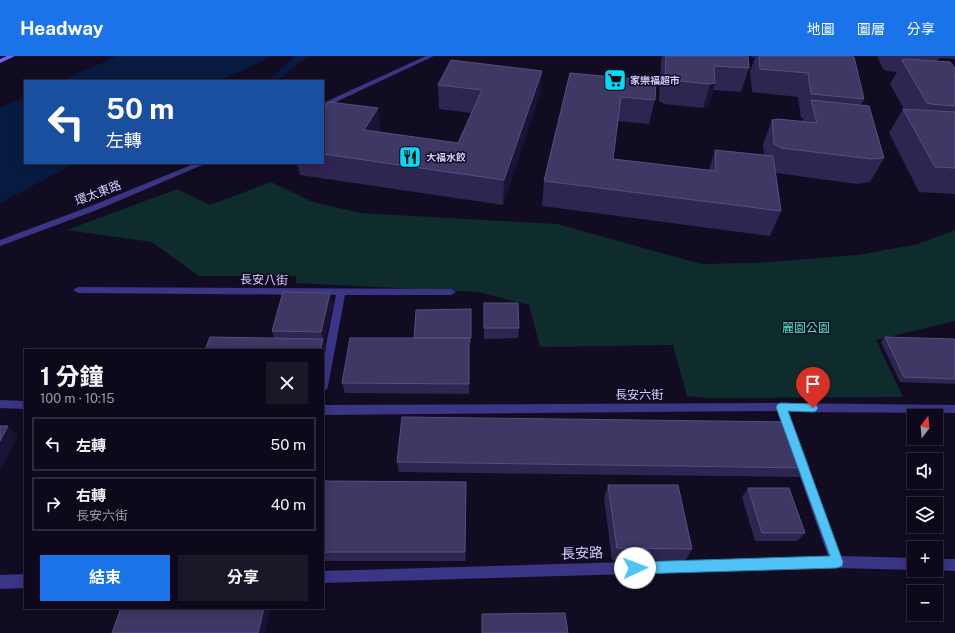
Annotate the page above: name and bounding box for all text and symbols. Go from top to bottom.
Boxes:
text: Headway [20,17,103,39]
text: 地圖 [807,21,835,37]
text: 圖層 [857,21,885,37]
text: 分享 [907,21,935,37]
supermarket icon: 家樂福超市 [602,67,628,93]
place label: 家樂福超市 [630,74,680,86]
text: 50 m [106,92,174,125]
icon: left [40,96,92,148]
text: 左轉 [106,130,142,151]
restaurant icon: 大福水餃 [397,144,423,170]
place label: 大福水餃 [426,151,466,163]
street label: 環太東路 [73,178,123,208]
street label: 長安八街 [240,273,288,287]
park label: 麗園公園 [782,321,830,335]
text: 1 分鐘 [40,362,104,390]
button: close [266,362,308,404]
pin [796,367,830,408]
icon: arrive [802,373,824,395]
street label: 長安六街 [615,388,663,402]
text: 100 m · 10:15 [40,391,115,406]
north arrow [907,409,943,445]
map controls [907,409,943,621]
icon: left [42,433,64,455]
text: 50 m [271,436,306,453]
text: 左轉 [76,437,106,454]
button: sound [907,453,943,489]
text: 右轉 [76,487,106,504]
icon: right [42,493,64,515]
text: 40 m [271,496,306,513]
button: layers [907,497,943,533]
text: 長安六街 [76,508,128,523]
button: + [907,541,943,577]
street label: 長安路 [561,544,603,562]
position arrow [614,547,656,589]
button: 結束 [40,555,170,601]
button: 分享 [178,555,308,601]
button: − [907,585,943,621]

